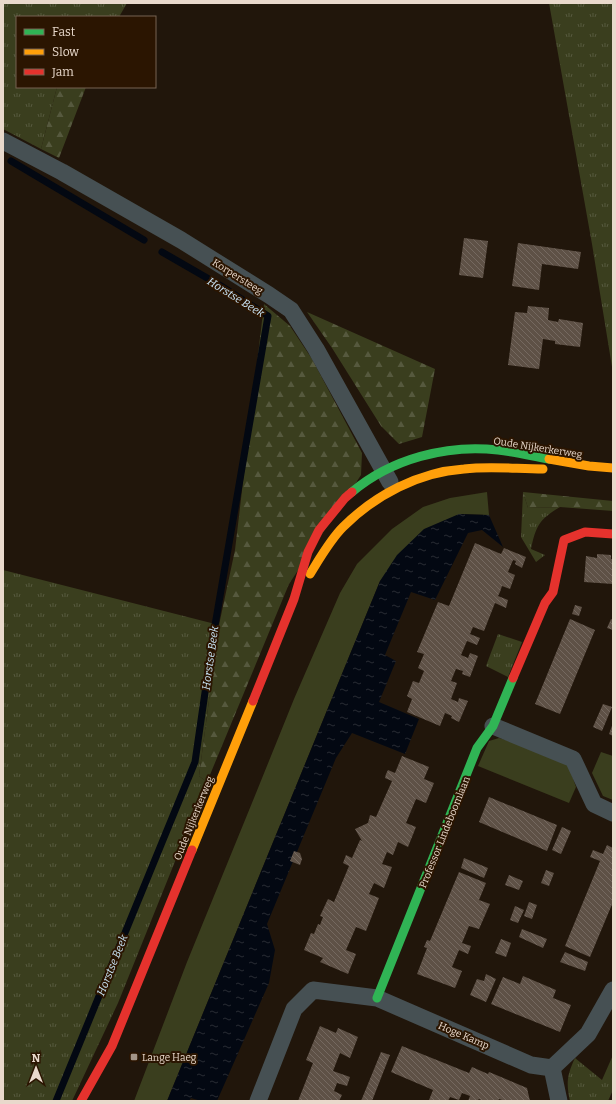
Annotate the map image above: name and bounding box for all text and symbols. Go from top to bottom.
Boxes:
legend [16,16,156,88]
text: Fast [52,25,76,39]
text: Slow [52,45,79,59]
text: Jam [51,65,74,79]
street label: Korpersteeg [210,257,265,297]
water label: Horstse Beek [205,275,267,321]
street label: Oude Nijkerkerweg [493,435,584,461]
water label: Horstse Beek [200,624,222,691]
street label: Oude Nijkerkerweg [172,774,216,862]
street label: Professor Lindeboomlaan [417,774,473,890]
water label: Horstse Beek [94,932,131,998]
street label: Hoge Kamp [436,1020,491,1052]
north arrow [16,1048,56,1088]
text: N [32,1052,41,1065]
marker: Lange Haeg [129,1052,139,1062]
place label: Lange Haeg [142,1052,197,1064]

